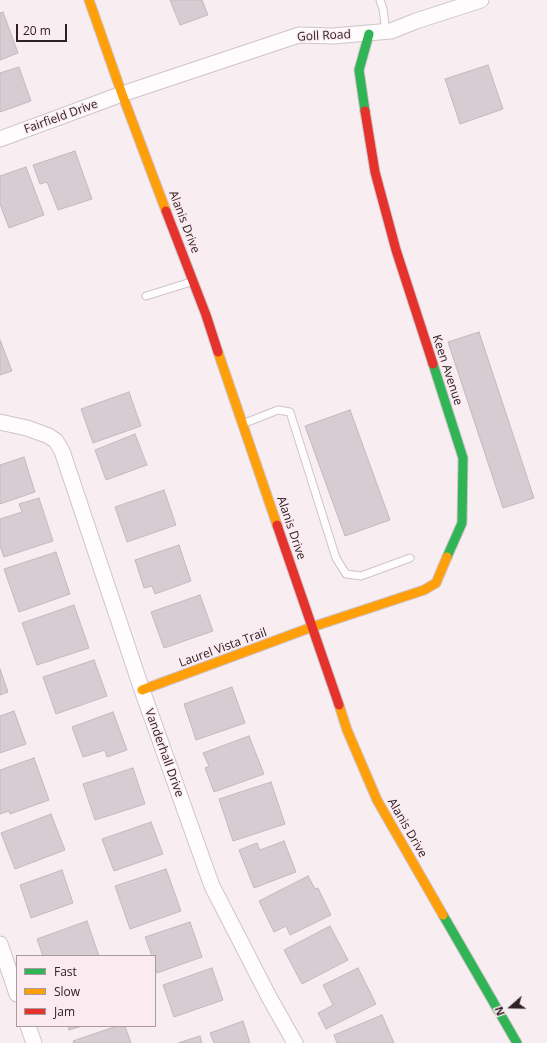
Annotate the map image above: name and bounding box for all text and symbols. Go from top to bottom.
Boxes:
scale bar [18,16,69,42]
text: 20 m [23,22,51,39]
street label: Goll Road [297,27,351,45]
street label: Fairfield Drive [22,97,100,137]
street label: Alanis Drive [165,189,203,255]
street label: Keen Avenue [429,333,465,407]
street label: Alanis Drive [273,495,309,561]
street label: Laurel Vista Trail [177,625,269,671]
street label: Vanderhall Drive [141,707,187,799]
street label: Alanis Drive [384,796,430,860]
legend [16,955,156,1027]
text: Fast [54,963,77,980]
text: Slow [54,983,80,1000]
north arrow [491,987,531,1027]
text: Jam [54,1003,75,1020]
text: N [491,1005,508,1018]

